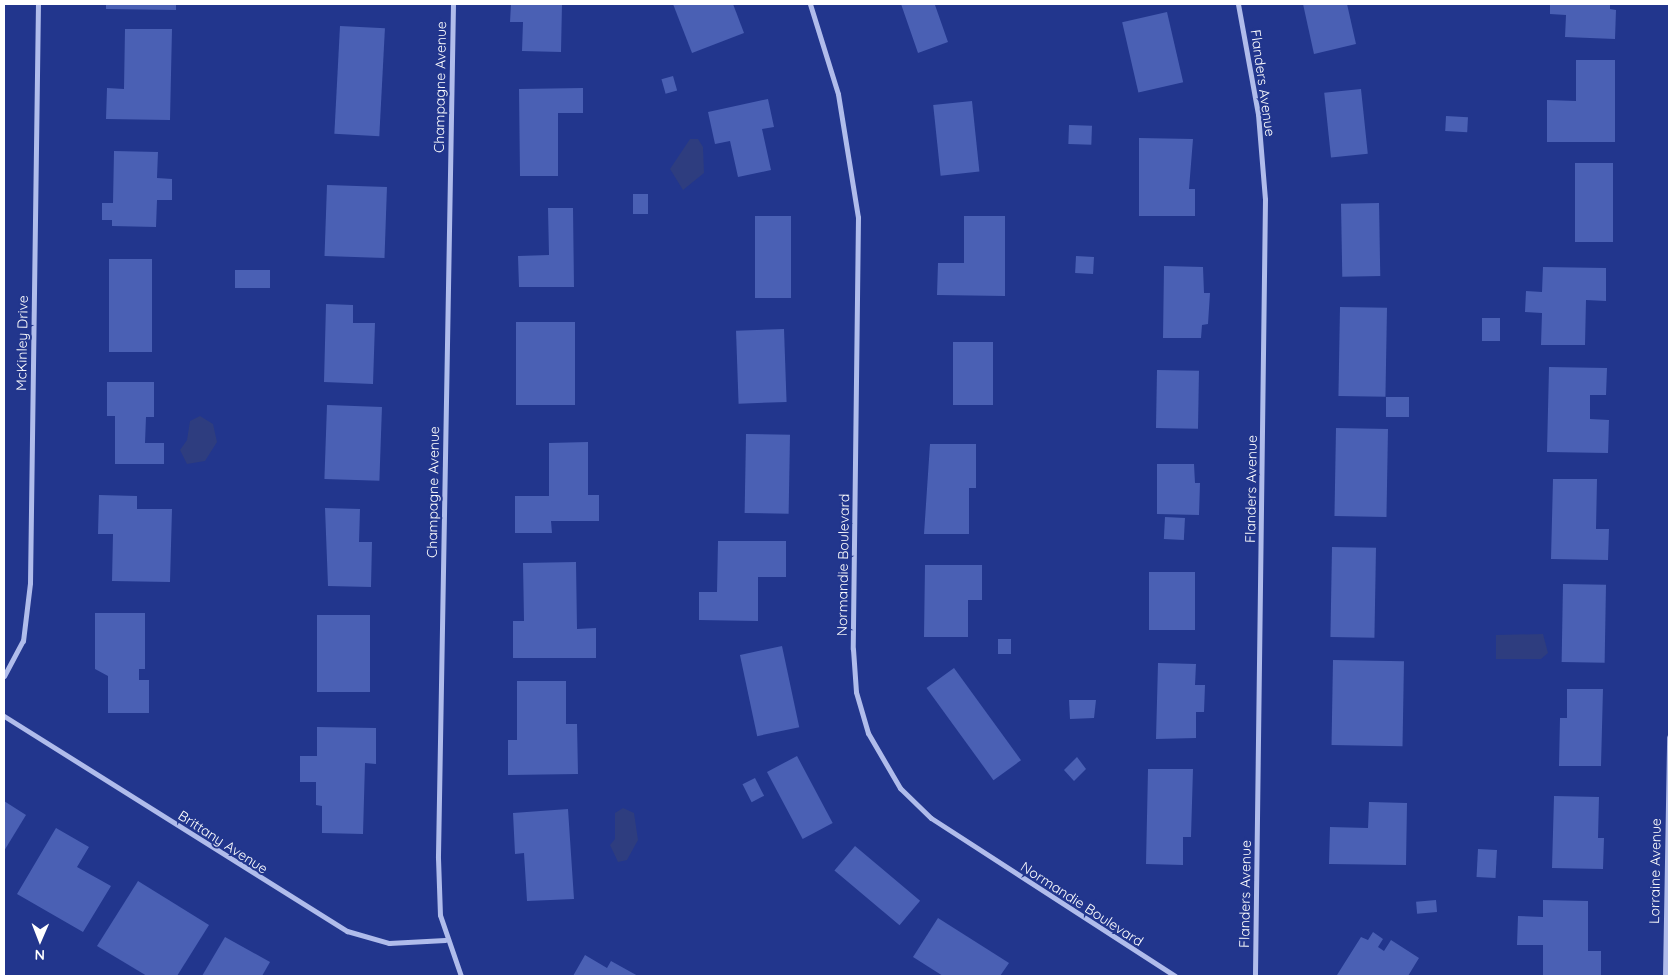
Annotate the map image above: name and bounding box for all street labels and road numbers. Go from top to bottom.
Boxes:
street label: Champagne Avenue [430,21,450,153]
street label: Flanders Avenue [1247,28,1279,138]
street label: McKinley Drive [13,295,31,391]
street label: Champagne Avenue [423,426,443,558]
street label: Flanders Avenue [1242,435,1260,543]
street label: Normandie Boulevard [833,494,853,636]
street label: Brittany Avenue [175,807,271,877]
street label: Lorraine Avenue [1646,818,1664,924]
street label: Flanders Avenue [1236,840,1254,948]
street label: Normandie Boulevard [1018,858,1146,950]

